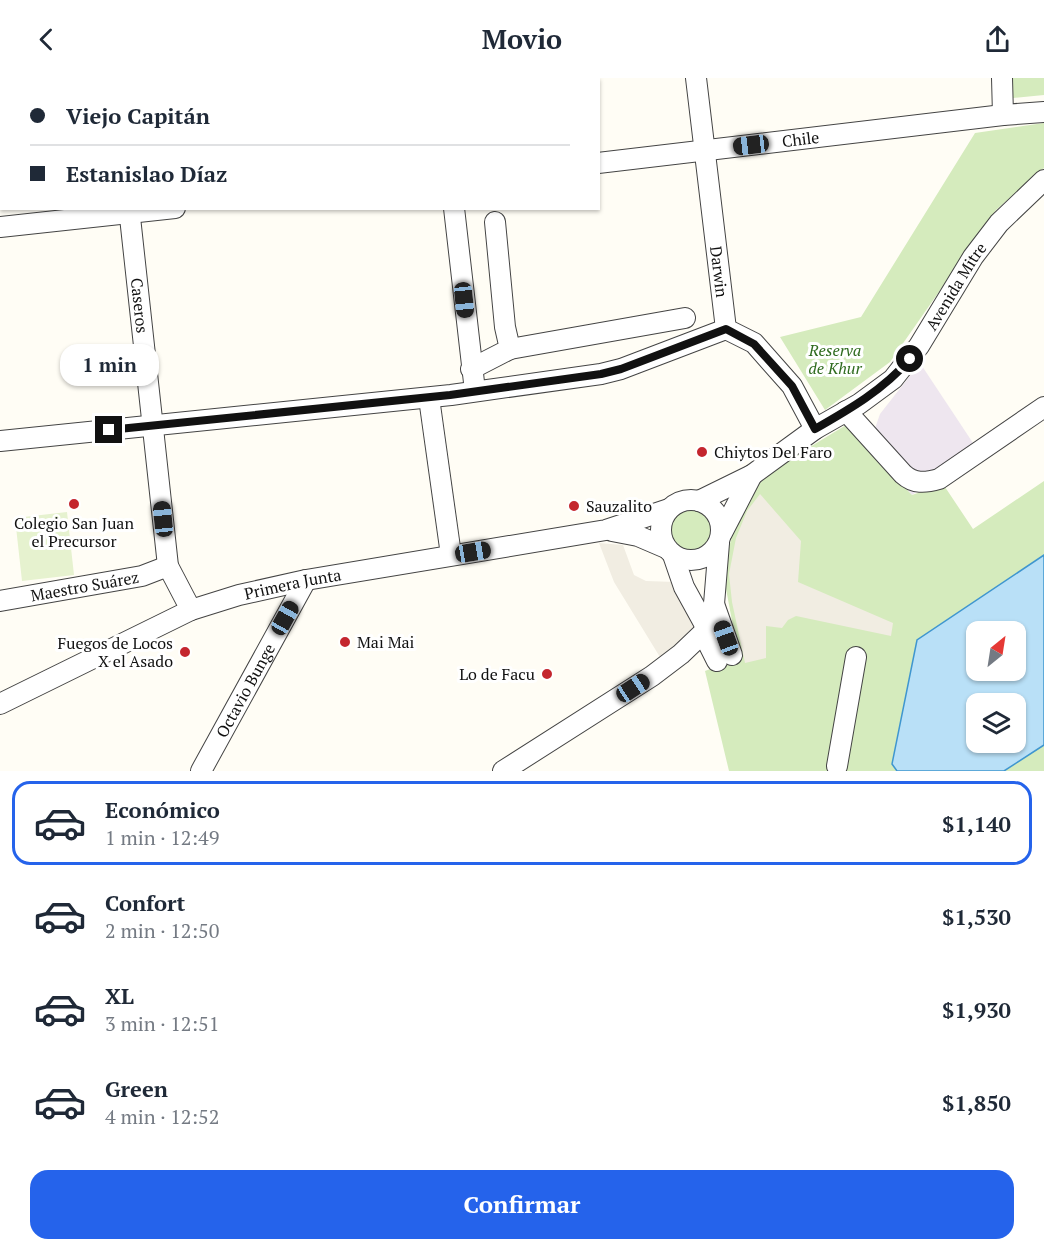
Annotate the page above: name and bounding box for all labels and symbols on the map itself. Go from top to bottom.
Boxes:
street label: Chile [781,126,820,152]
car [732,134,770,156]
street label: Avenida Mitre [920,238,991,334]
street label: Darwin [705,245,733,299]
street label: Caseros [126,277,154,334]
car [453,281,475,319]
park label: Reserva de Khur [808,339,863,379]
callout: 1 min [60,343,158,385]
route start [896,345,923,372]
route end [95,416,122,443]
place label: Chiytos Del Faro [714,441,832,463]
marker: Chiytos Del Faro [695,445,709,459]
place label: Sauzalito [586,495,652,517]
marker: Colegio San Juan el Precursor [67,497,81,511]
marker: Sauzalito [567,499,581,513]
car [152,500,174,538]
place label: Colegio San Juan el Precursor [14,512,134,552]
car [454,540,492,564]
street label: Primera Junta [242,563,343,605]
street label: Maestro Suárez [29,566,141,606]
car [268,598,302,638]
car [711,618,741,658]
north arrow [966,621,1026,681]
place label: Mai Mai [357,631,415,653]
place label: Fuegos de Locos X el Asado [58,632,173,672]
marker: Mai Mai [338,635,352,649]
street label: Octavio Bunge [211,639,280,741]
marker: Fuegos de Locos X el Asado [178,645,192,659]
place label: Lo de Facu [459,663,535,685]
marker: Lo de Facu [540,667,554,681]
car [613,671,653,705]

